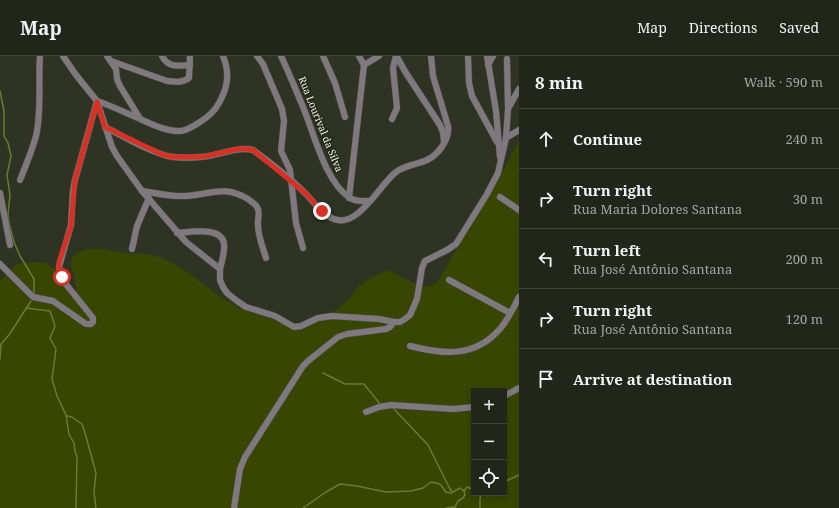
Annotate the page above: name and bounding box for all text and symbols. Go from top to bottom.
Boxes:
text: Map [20,15,62,41]
text: Map [637,18,667,37]
text: Directions [689,18,757,37]
text: Saved [779,18,819,37]
text: 8 min [535,71,583,94]
text: Walk · 590 m [744,73,823,91]
street label: Rua Lourival da Silva [295,74,347,174]
icon: ahead [535,128,557,150]
text: Continue [573,129,642,149]
text: 240 m [786,130,823,148]
text: Turn right [573,180,652,200]
icon: right [535,188,557,210]
text: 30 m [793,190,823,208]
text: Rua Maria Dolores Santana [573,200,742,218]
route end [313,202,331,220]
text: Turn left [573,240,641,260]
icon: left [535,248,557,270]
text: 200 m [786,250,823,268]
text: Rua José Antônio Santana [573,260,732,278]
route start [53,268,71,286]
text: Turn right [573,300,652,320]
icon: right [535,308,557,330]
text: 120 m [786,310,823,328]
text: Rua José Antônio Santana [573,320,732,338]
icon: arrive [535,368,557,390]
text: Arrive at destination [573,369,732,389]
map controls [471,388,507,496]
button: + [471,388,507,424]
button: − [471,424,507,460]
button: locate [471,460,507,496]

